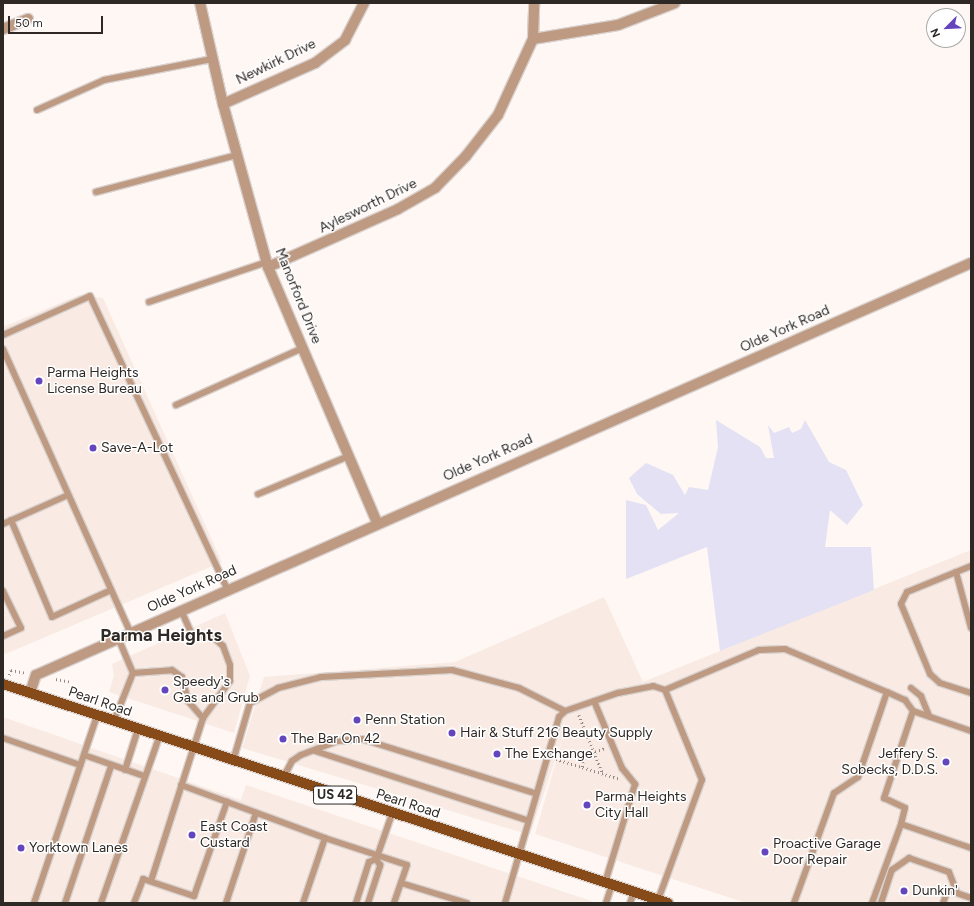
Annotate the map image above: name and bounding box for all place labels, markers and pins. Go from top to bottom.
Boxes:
place label: Parma Heights License Bureau [47,365,142,398]
marker: Parma Heights License Bureau [34,376,44,386]
place label: Save-A-Lot [101,440,173,456]
marker: Save-A-Lot [88,443,98,453]
place label: Speedy's Gas and Grub [173,674,259,706]
marker: Speedy's Gas and Grub [160,685,170,695]
place label: Penn Station [365,712,445,728]
marker: Penn Station [352,715,362,725]
place label: Hair & Stuff 216 Beauty Supply [460,725,653,741]
marker: Hair & Stuff 216 Beauty Supply [447,728,457,738]
place label: The Bar On 42 [291,731,380,747]
marker: The Bar On 42 [278,734,288,744]
place label: The Exchange [505,746,593,762]
place label: Jeffery S. Sobecks, D.D.S. [841,746,938,778]
marker: The Exchange [492,749,502,759]
marker: Jeffery S. Sobecks, D.D.S. [941,757,951,767]
place label: Parma Heights City Hall [595,789,687,822]
marker: Parma Heights City Hall [582,800,592,810]
place label: East Coast Custard [200,819,268,852]
marker: East Coast Custard [187,830,197,840]
place label: Proactive Garage Door Repair [773,836,881,868]
place label: Yorktown Lanes [29,840,128,856]
marker: Yorktown Lanes [16,843,26,853]
marker: Proactive Garage Door Repair [760,847,770,857]
place label: Dunkin' [912,883,958,899]
marker: Dunkin' [899,886,909,896]

